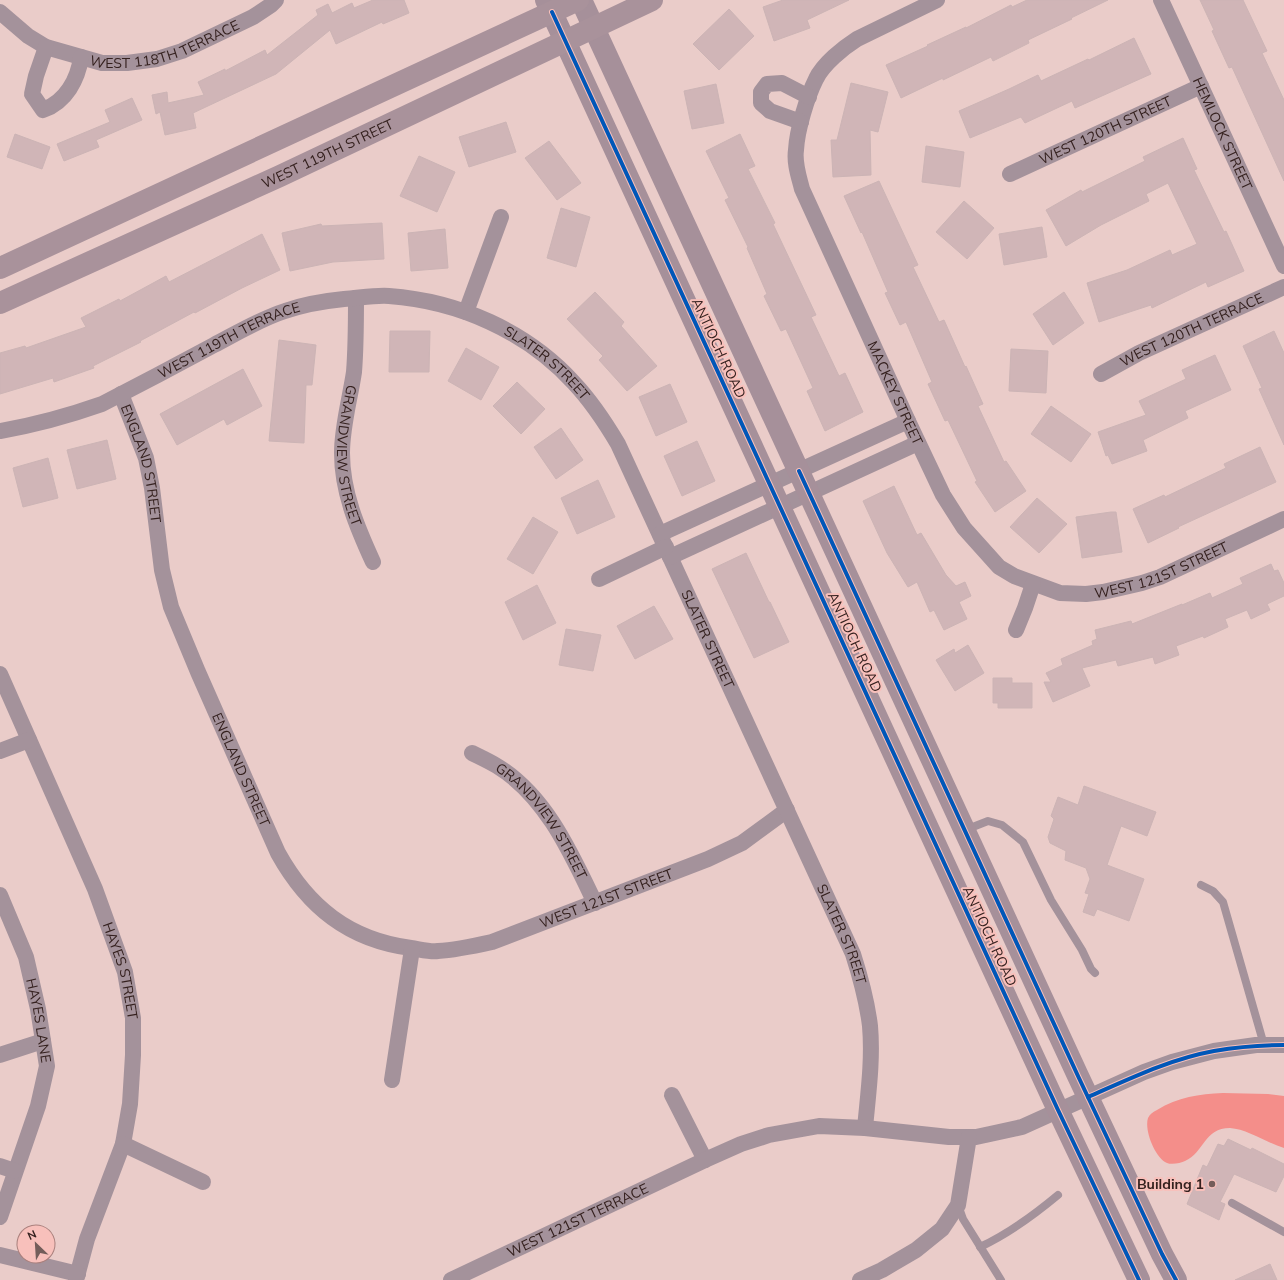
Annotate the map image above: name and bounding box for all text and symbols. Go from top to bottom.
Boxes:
street label: WEST 118TH TERRACE [88,16,242,73]
street label: HEMLOCK STREET [1189,74,1257,193]
street label: WEST 120TH STREET [1036,92,1175,168]
street label: WEST 119TH STREET [259,114,397,192]
street label: WEST 120TH TERRACE [1117,289,1266,371]
street label: ANTIOCH ROAD [688,295,750,401]
street label: WEST 119TH TERRACE [155,298,302,382]
street label: SLATER STREET [501,322,594,404]
street label: MACKEY STREET [864,338,927,448]
street label: GRANDVIEW STREET [333,384,366,529]
street label: ENGLAND STREET [117,402,165,524]
street label: WEST 121ST STREET [1093,537,1231,602]
street label: SLATER STREET [677,587,739,692]
street label: ANTIOCH ROAD [824,589,886,695]
street label: ENGLAND STREET [208,710,274,830]
street label: GRANDVIEW STREET [492,759,591,883]
street label: WEST 121ST STREET [537,864,676,932]
street label: SLATER STREET [813,881,871,986]
street label: ANTIOCH ROAD [959,883,1021,989]
street label: HAYES STREET [99,919,142,1021]
street label: HAYES LANE [22,976,55,1064]
place label: Building 1 [1137,1175,1204,1193]
street label: WEST 121ST TERRACE [504,1179,651,1261]
marker: Building 1 [1207,1179,1217,1189]
north arrow [16,1224,56,1264]
text: N [25,1227,38,1243]

